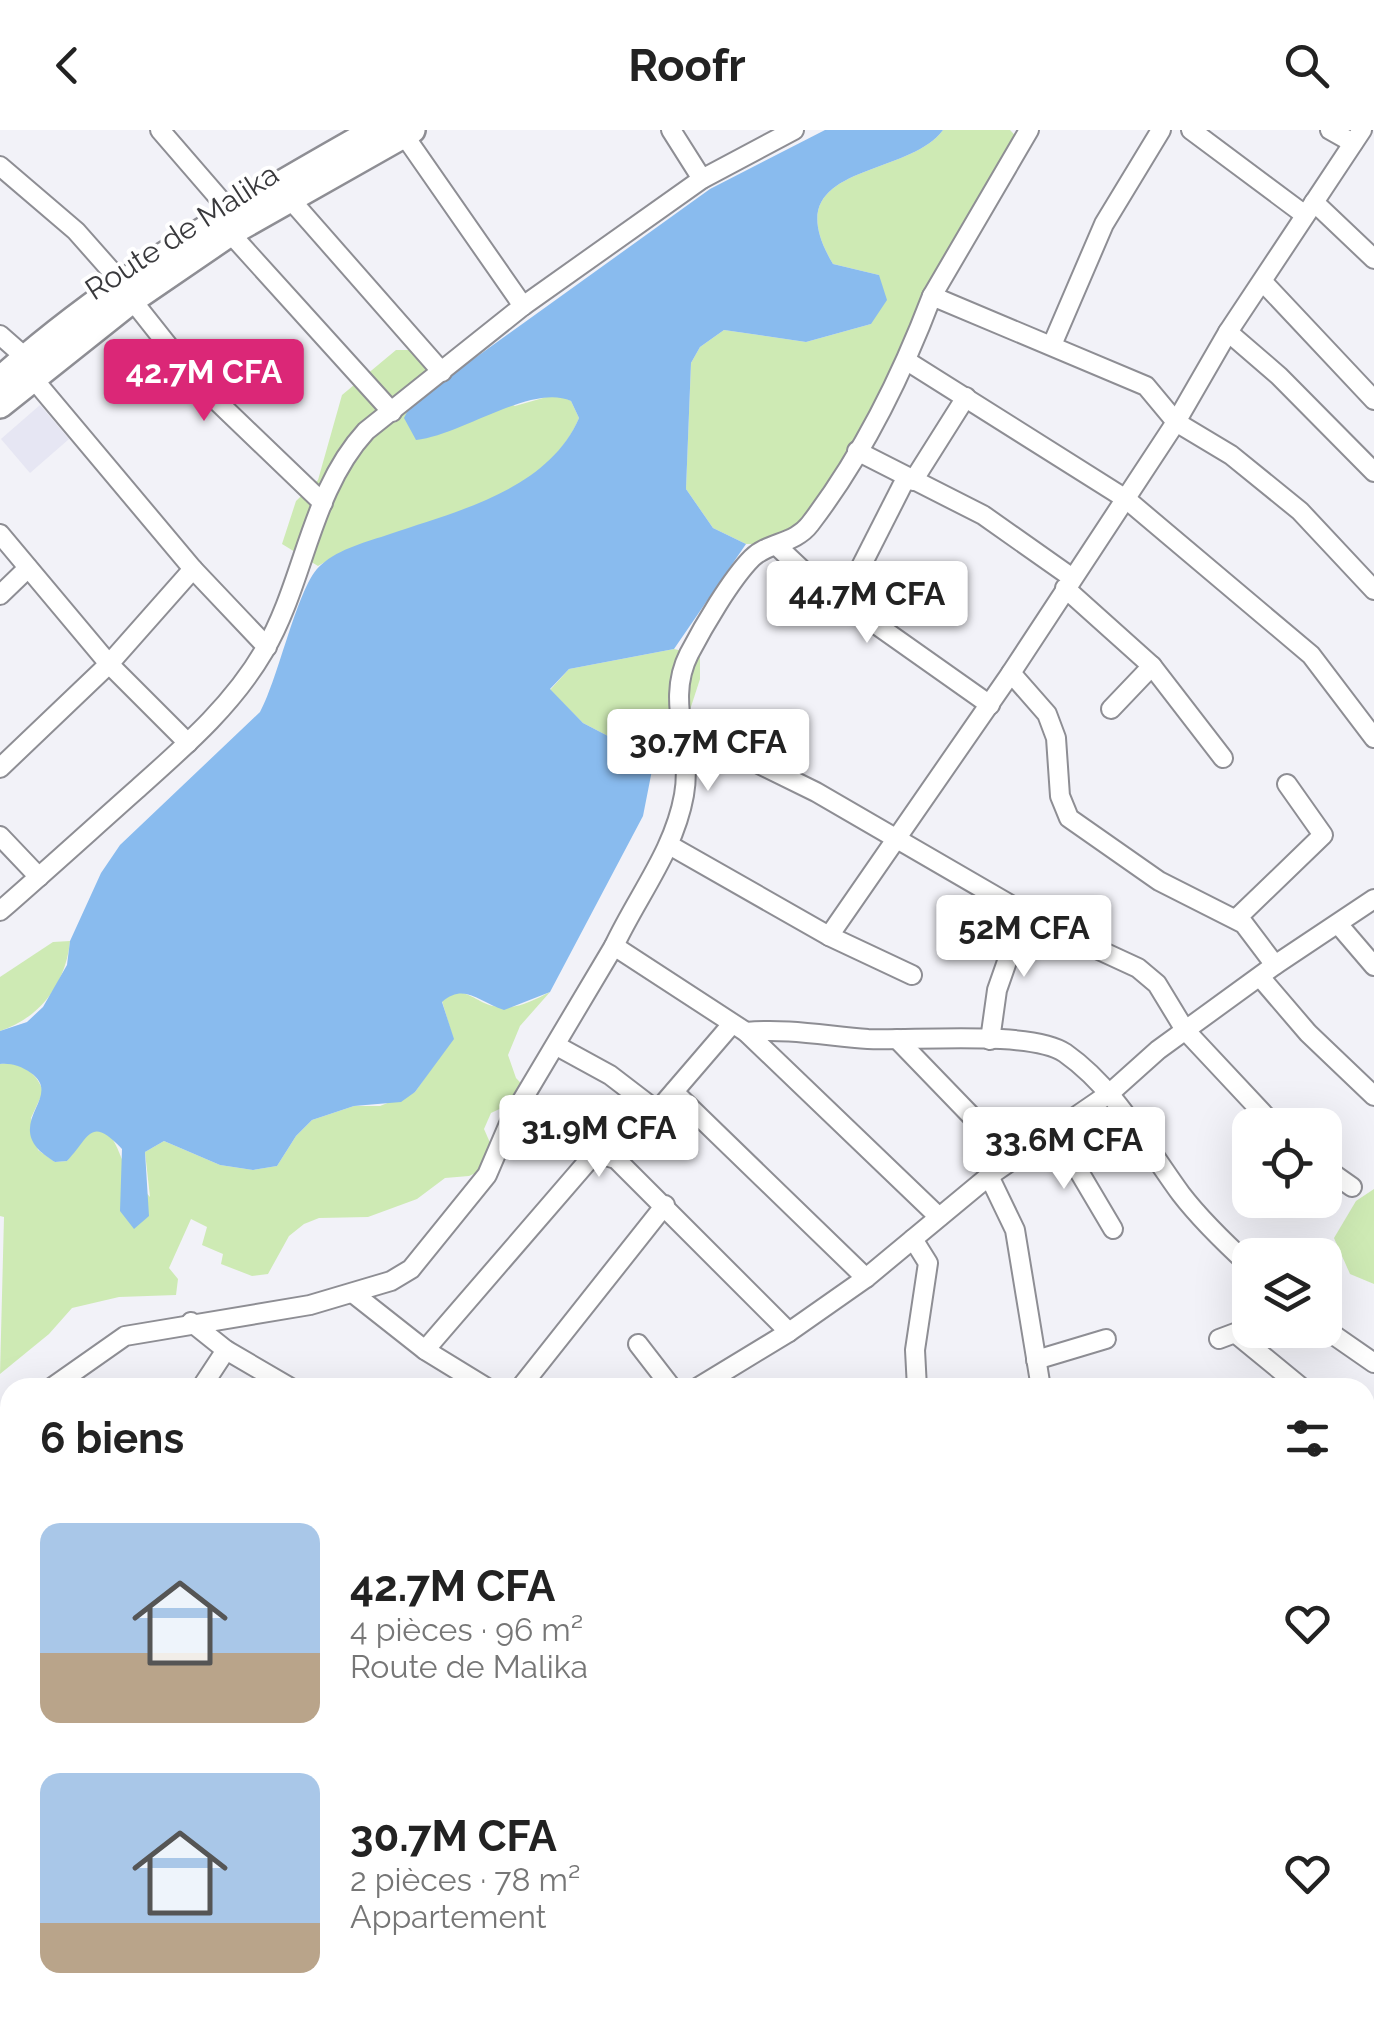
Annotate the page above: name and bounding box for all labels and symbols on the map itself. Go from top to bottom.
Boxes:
street label: Route de Malika [79,156,285,307]
pin: 42.7M CFA [90,339,318,424]
pin: 44.7M CFA [753,561,981,646]
pin: 30.7M CFA [594,709,822,794]
pin: 52M CFA [932,895,1116,980]
pin: 31.9M CFA [485,1095,713,1180]
pin: 33.6M CFA [950,1107,1178,1192]

